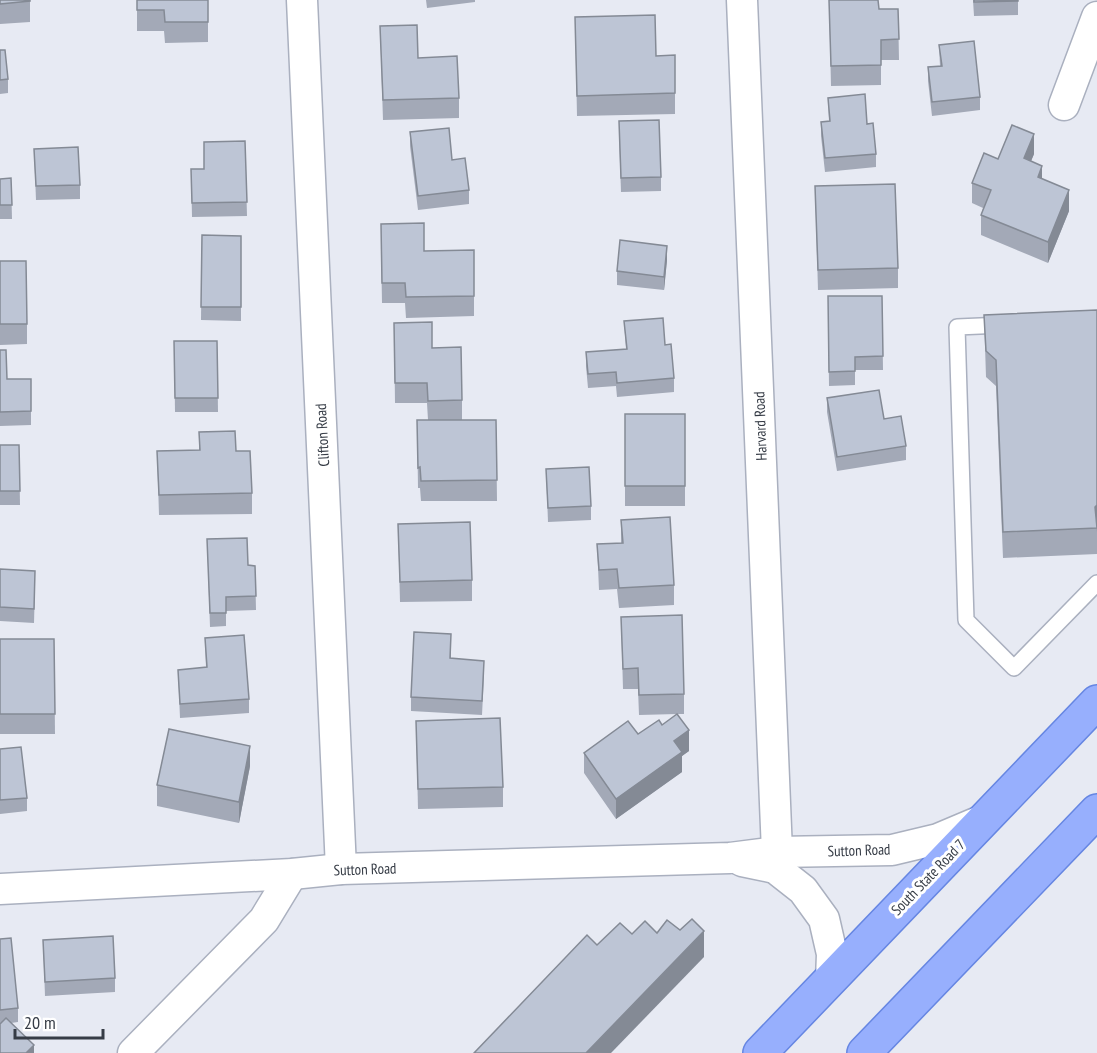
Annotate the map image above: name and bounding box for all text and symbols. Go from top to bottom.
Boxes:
street label: Harvard Road [749,391,771,461]
street label: Clifton Road [311,403,333,467]
street label: South State Road 7 [887,835,969,919]
street label: Sutton Road [827,839,891,861]
street label: Sutton Road [333,858,397,880]
scale bar [15,1002,104,1040]
text: 20 m [24,1011,56,1034]

